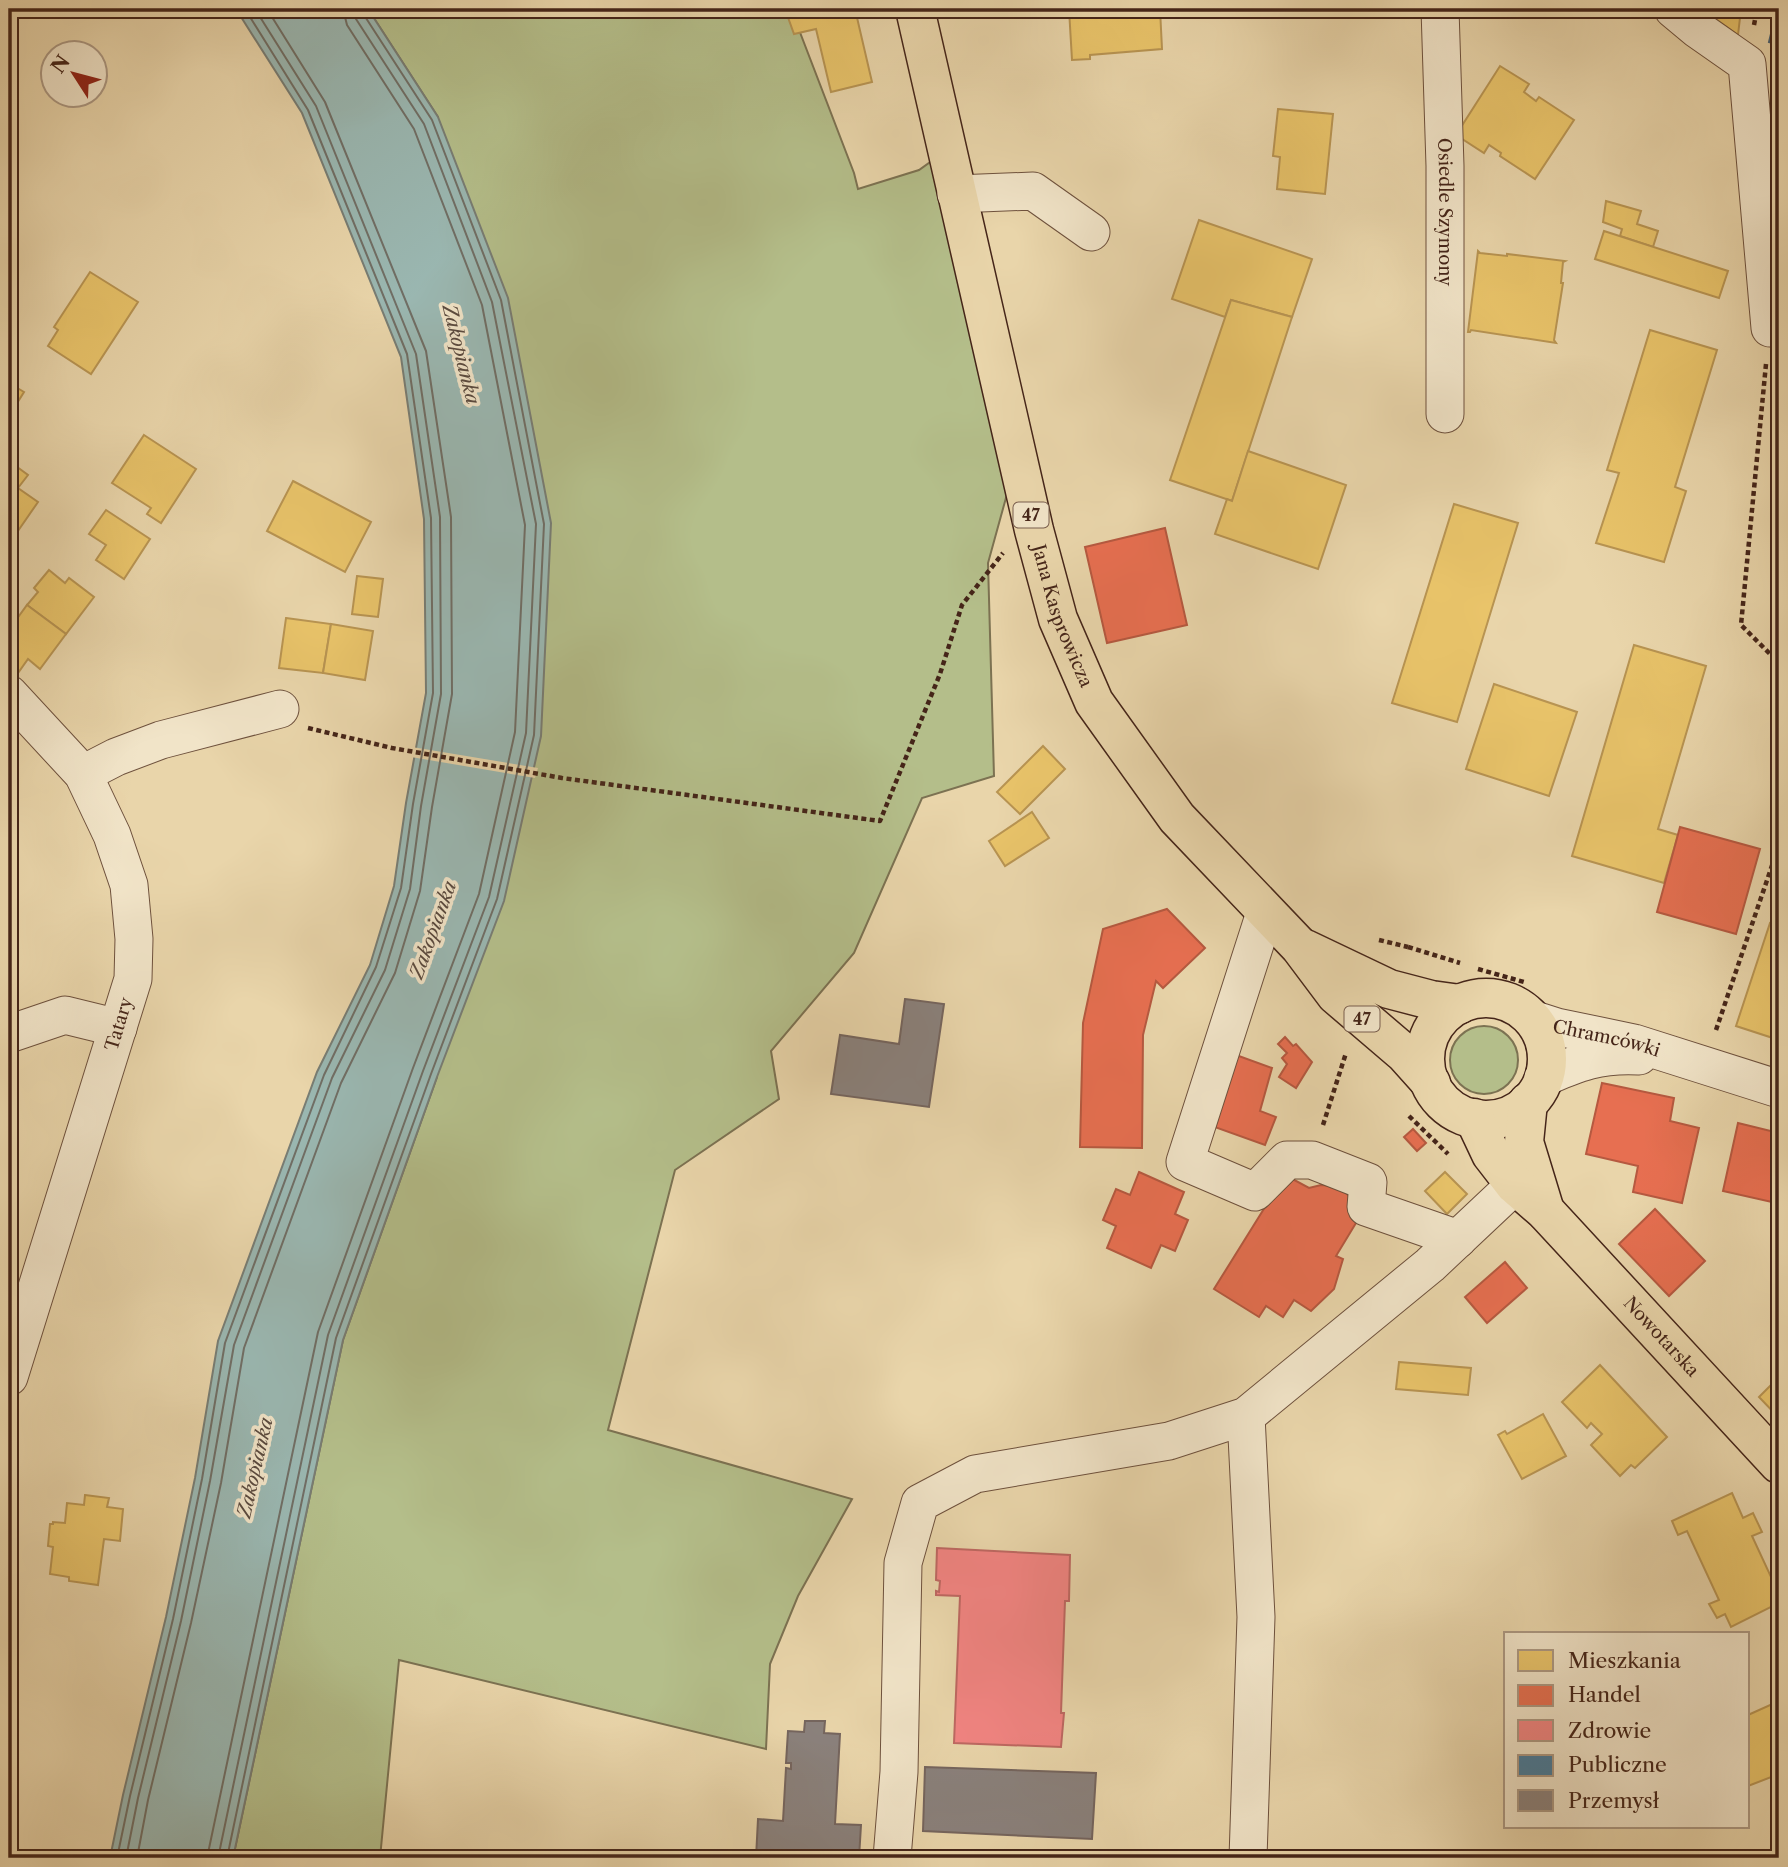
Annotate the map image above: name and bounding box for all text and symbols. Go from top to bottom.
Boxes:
north arrow [38,38,108,108]
text: N [46,51,75,78]
street label: Osiedle Szymony [1433,137,1456,287]
water label: Zakopianka [437,300,485,407]
road number: 47 [1014,502,1048,528]
street label: Jana Kasprowicza [1027,539,1097,691]
water label: Zakopianka [404,877,462,983]
street label: Tatary [100,994,138,1053]
road number: 47 [1344,1007,1380,1032]
street label: Chramcówki [1551,1015,1663,1062]
street label: Nowotarska [1619,1292,1704,1382]
water label: Zakopianka [232,1415,278,1522]
legend [1504,1632,1750,1828]
text: Mieszkania [1568,1648,1682,1673]
text: Handel [1568,1682,1641,1707]
text: Zdrowie [1568,1718,1651,1743]
text: Publiczne [1568,1752,1667,1777]
text: Przemysł [1568,1788,1660,1813]

